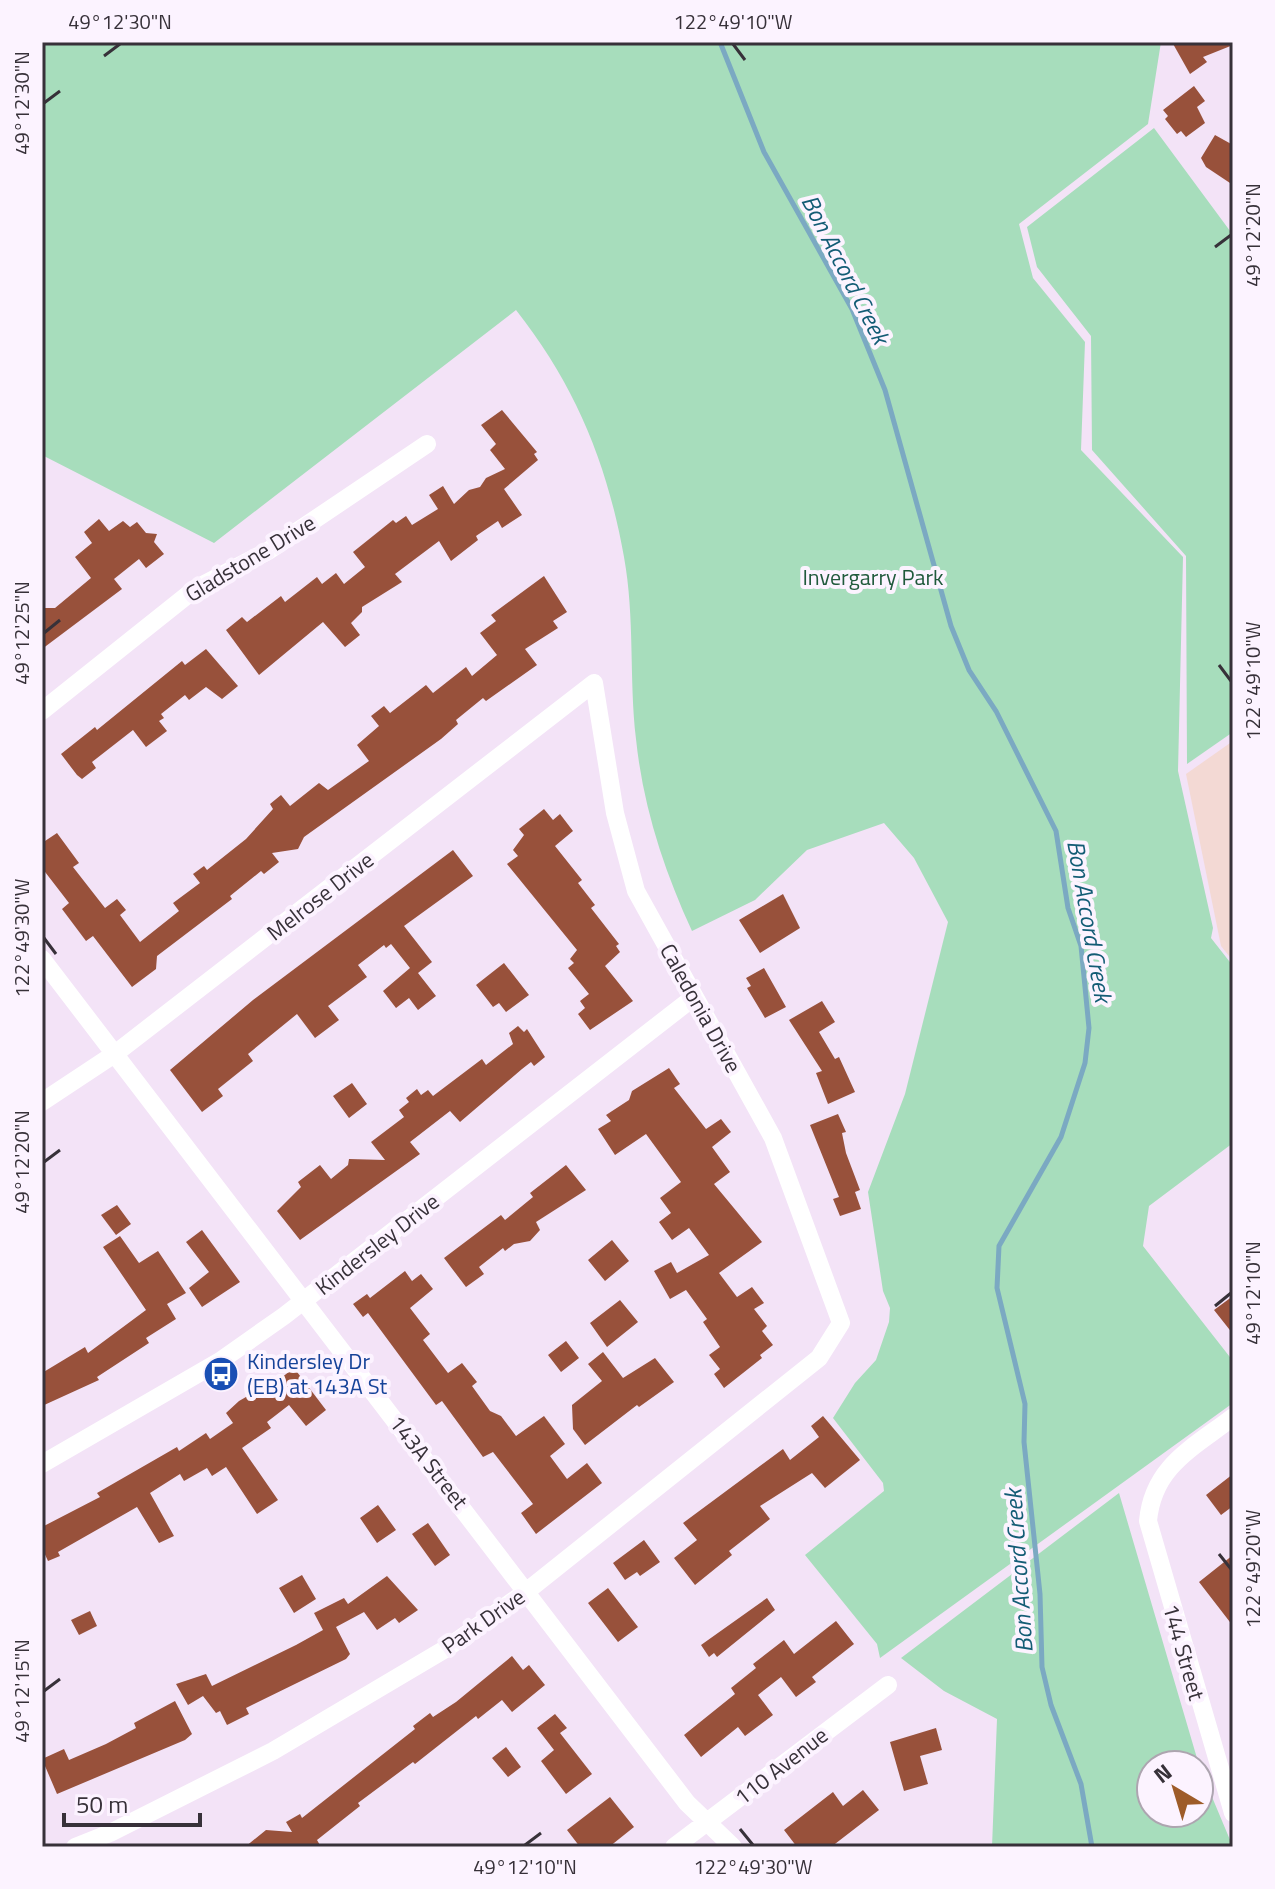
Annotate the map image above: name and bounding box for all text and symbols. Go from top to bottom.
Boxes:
text: 49°12'30"N [68,6,172,37]
text: 122°49'10"W [674,6,793,37]
text: 49°12'30"N [6,51,37,155]
text: 49°12'20"N [1237,183,1268,287]
water label: Bon Accord Creek [793,188,901,353]
street label: Gladstone Drive [178,506,322,610]
park label: Invergarry Park [802,560,944,594]
text: 49°12'25"N [6,581,37,685]
text: 122°49'10"W [1237,621,1268,740]
water label: Bon Accord Creek [1058,837,1123,1008]
street label: Melrose Drive [259,843,381,949]
text: 122°49'30"W [6,878,37,997]
street label: Caledonia Drive [651,937,751,1079]
text: 49°12'20"N [6,1110,37,1214]
street label: Kindersley Drive [308,1185,446,1303]
text: 49°12'10"N [1237,1241,1268,1345]
place label: Kindersley Dr (EB) at 143A St [247,1344,387,1403]
bus stop icon: Kindersley Dr (EB) at 143A St [202,1355,240,1393]
street label: 143A Street [381,1408,477,1517]
water label: Bon Accord Creek [994,1485,1042,1654]
text: 122°49'20"W [1237,1509,1268,1628]
street label: Park Drive [434,1580,532,1662]
street label: 144 Street [1154,1600,1214,1704]
text: 49°12'15"N [6,1639,37,1743]
street label: 110 Avenue [727,1719,835,1813]
north arrow [1135,1749,1215,1829]
text: N [1146,1755,1179,1791]
scale bar [64,1777,200,1827]
text: 50 m [76,1786,128,1822]
text: 49°12'10"N [473,1851,577,1882]
text: 122°49'30"W [694,1851,813,1882]

